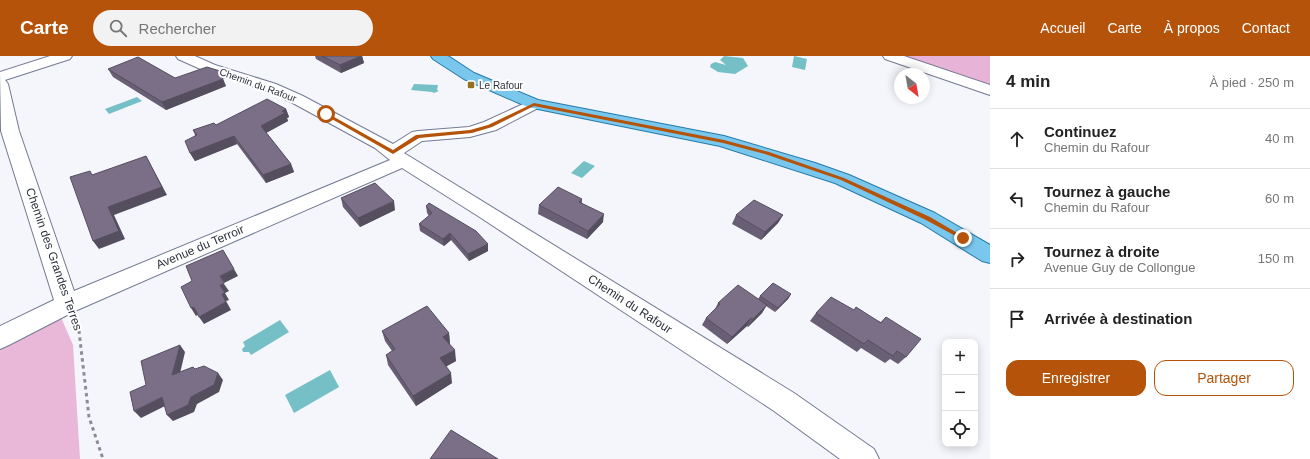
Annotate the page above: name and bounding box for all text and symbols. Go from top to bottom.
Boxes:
search box [93,10,373,46]
text: Carte [20,17,69,38]
icon: search [107,17,129,39]
text: Rechercher [139,20,216,37]
text: Accueil [1040,20,1085,36]
text: Carte [1107,20,1142,36]
text: À propos [1164,20,1220,36]
text: Contact [1242,20,1290,36]
street label: Chemin du Rafour [218,66,299,104]
north arrow [894,68,930,104]
text: 4 min [1006,72,1050,91]
text: À pied · 250 m [1209,75,1294,90]
marker: Le Rafour [466,80,476,90]
place label: Le Rafour [479,80,524,91]
route start [317,105,335,123]
text: Continuez [1044,123,1117,140]
icon: ahead [1006,128,1028,150]
text: 40 m [1265,131,1294,146]
text: Chemin du Rafour [1044,140,1150,155]
text: Tournez à gauche [1044,183,1170,200]
street label: Chemin des Grandes Terres [23,186,85,332]
icon: left [1006,188,1028,210]
text: 60 m [1265,191,1294,206]
text: Chemin du Rafour [1044,200,1150,215]
street label: Avenue du Terroir [154,222,246,272]
route end [954,229,972,247]
text: Tournez à droite [1044,243,1160,260]
icon: right [1006,248,1028,270]
text: 150 m [1258,251,1294,266]
text: Avenue Guy de Collongue [1044,260,1196,275]
street label: Chemin du Rafour [585,272,675,336]
icon: arrive [1006,308,1028,330]
text: Arrivée à destination [1044,310,1192,327]
map controls [942,339,978,447]
button: + [942,339,978,375]
button: Enregistrer [1006,360,1146,396]
button: Partager [1154,360,1294,396]
button: − [942,375,978,411]
button: locate [942,411,978,447]

